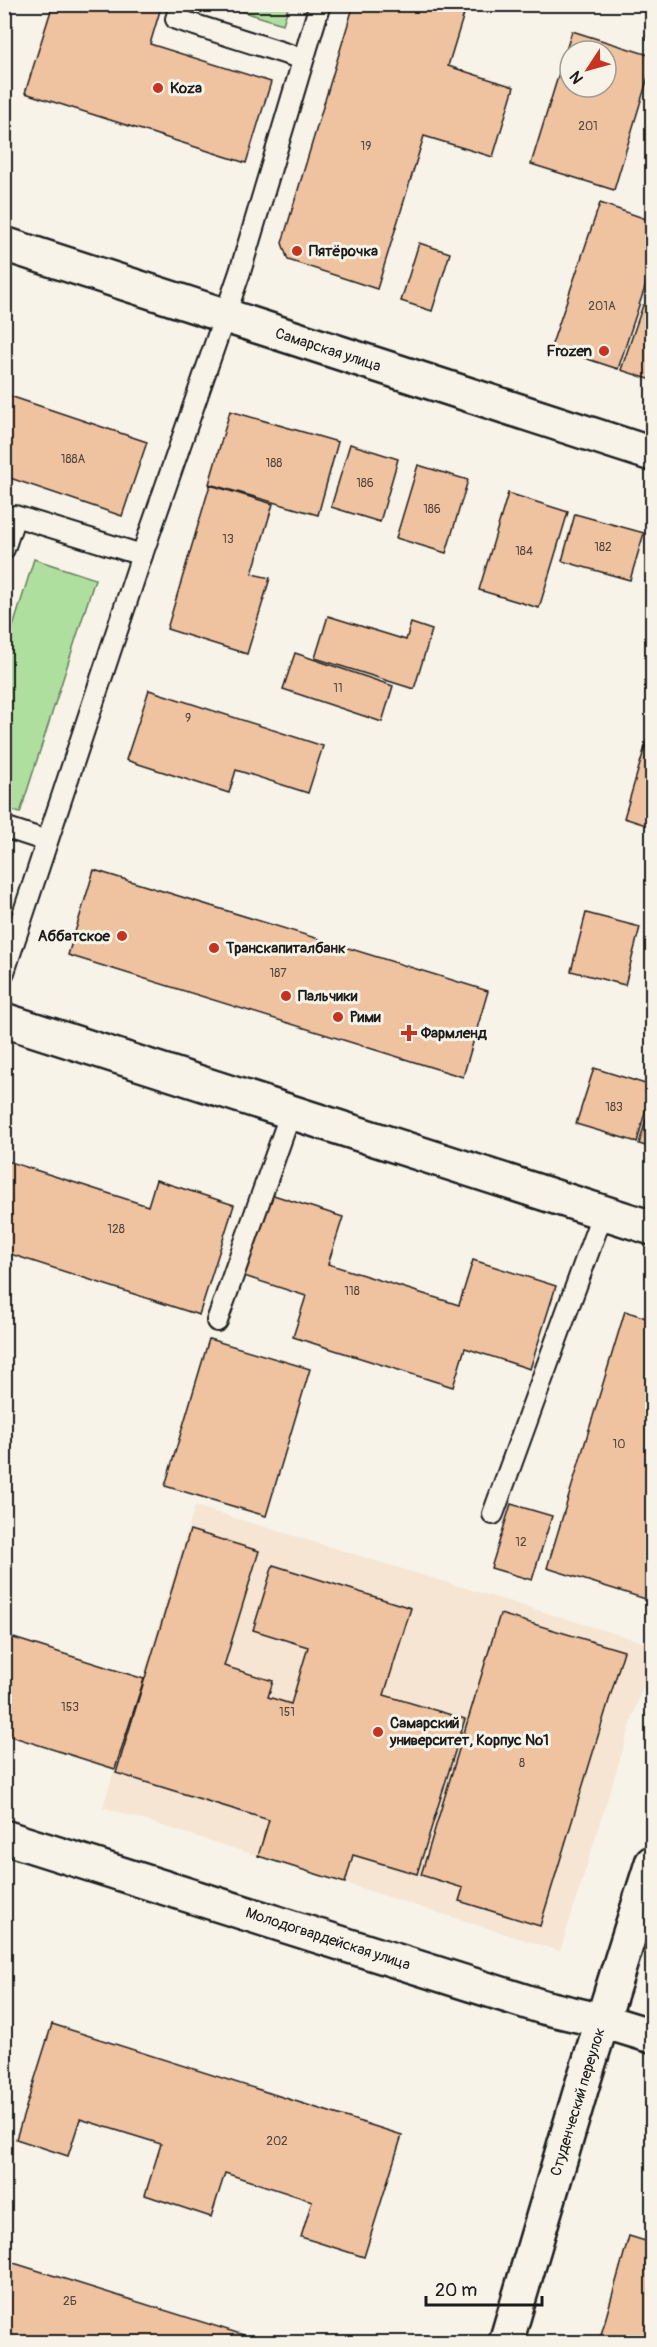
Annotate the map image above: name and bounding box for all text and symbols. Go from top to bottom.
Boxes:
north arrow [558,39,618,99]
text: N [565,67,588,87]
place label: Koza [170,79,202,98]
marker: Koza [151,81,165,95]
house number: 201 [578,119,598,134]
house number: 19 [361,139,371,154]
place label: Пятёрочка [309,242,378,261]
marker: Пятёрочка [290,244,304,258]
house number: 201А [588,299,616,314]
street label: Самарская улица [273,324,383,376]
place label: Frozen [546,342,593,361]
marker: Frozen [597,344,611,358]
house number: 188А [61,452,85,467]
house number: 188 [266,456,282,471]
house number: 186 [356,476,374,491]
house number: 186 [423,502,441,517]
house number: 13 [222,532,234,547]
house number: 182 [594,540,612,555]
house number: 184 [515,544,533,559]
house number: 11 [333,681,343,696]
house number: 9 [185,711,191,726]
place label: Аббатское [38,927,111,946]
marker: Аббатское [115,929,129,943]
place label: Транскапиталбанк [225,939,346,958]
marker: Транскапиталбанк [207,941,221,955]
house number: 187 [269,966,287,981]
place label: Пальчики [298,987,358,1006]
marker: Пальчики [279,989,293,1003]
place label: Рими [350,1008,381,1027]
marker: Рими [331,1010,345,1024]
place label: Фармленд [420,1024,488,1043]
marker: Фармленд [402,1026,416,1040]
house number: 183 [605,1100,623,1115]
house number: 128 [107,1222,125,1237]
house number: 118 [344,1284,360,1299]
house number: 10 [613,1437,625,1452]
house number: 12 [515,1535,527,1550]
house number: 153 [61,1700,79,1715]
house number: 151 [279,1705,295,1720]
place label: Самарский университет, Корпус №1 [389,1714,549,1750]
marker: Самарский университет, Корпус №1 [371,1725,385,1739]
house number: 8 [519,1756,525,1771]
street label: Молодогвардейская улица [243,1903,413,1975]
street label: Студенческий переулок [546,2025,610,2178]
house number: 202 [266,2134,288,2149]
scale bar [426,2269,542,2307]
text: 20 m [435,2279,477,2302]
house number: 2Б [63,2294,77,2309]

